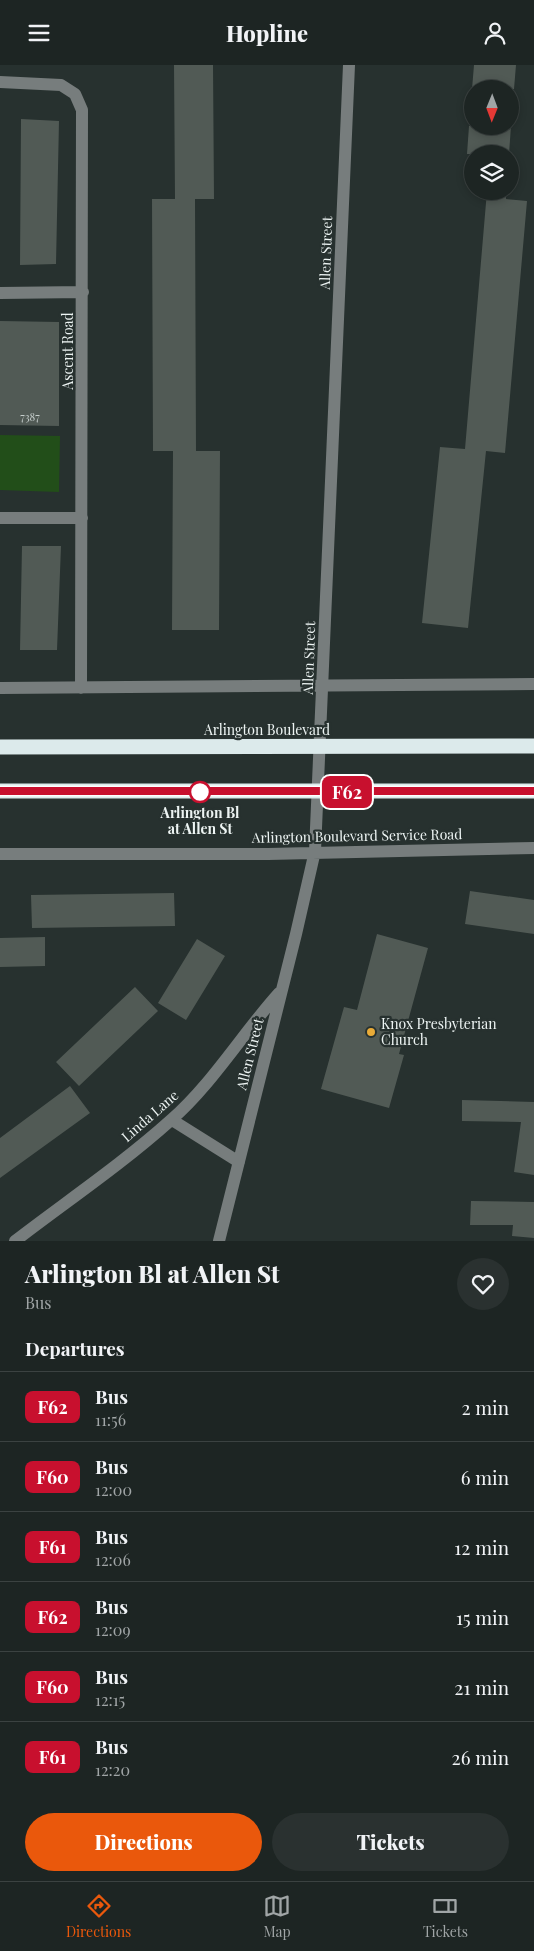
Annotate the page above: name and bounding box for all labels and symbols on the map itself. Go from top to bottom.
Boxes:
north arrow [464,80,519,135]
street label: Allen Street [315,215,336,291]
street label: Ascent Road [58,312,77,391]
house number: 7387 [20,409,40,424]
street label: Allen Street [298,620,319,696]
street label: Arlington Boulevard [203,720,330,739]
line badge: F62 [318,776,376,808]
marker: Arlington Bl at Allen St [189,781,211,803]
place label: Arlington Bl at Allen St [160,803,240,838]
street label: Arlington Boulevard Service Road [250,824,463,847]
place label: Knox Presbyterian Church [381,1014,497,1049]
street label: Allen Street [231,1015,268,1093]
marker: Knox Presbyterian Church [365,1026,377,1038]
street label: Linda Lane [117,1086,182,1146]

